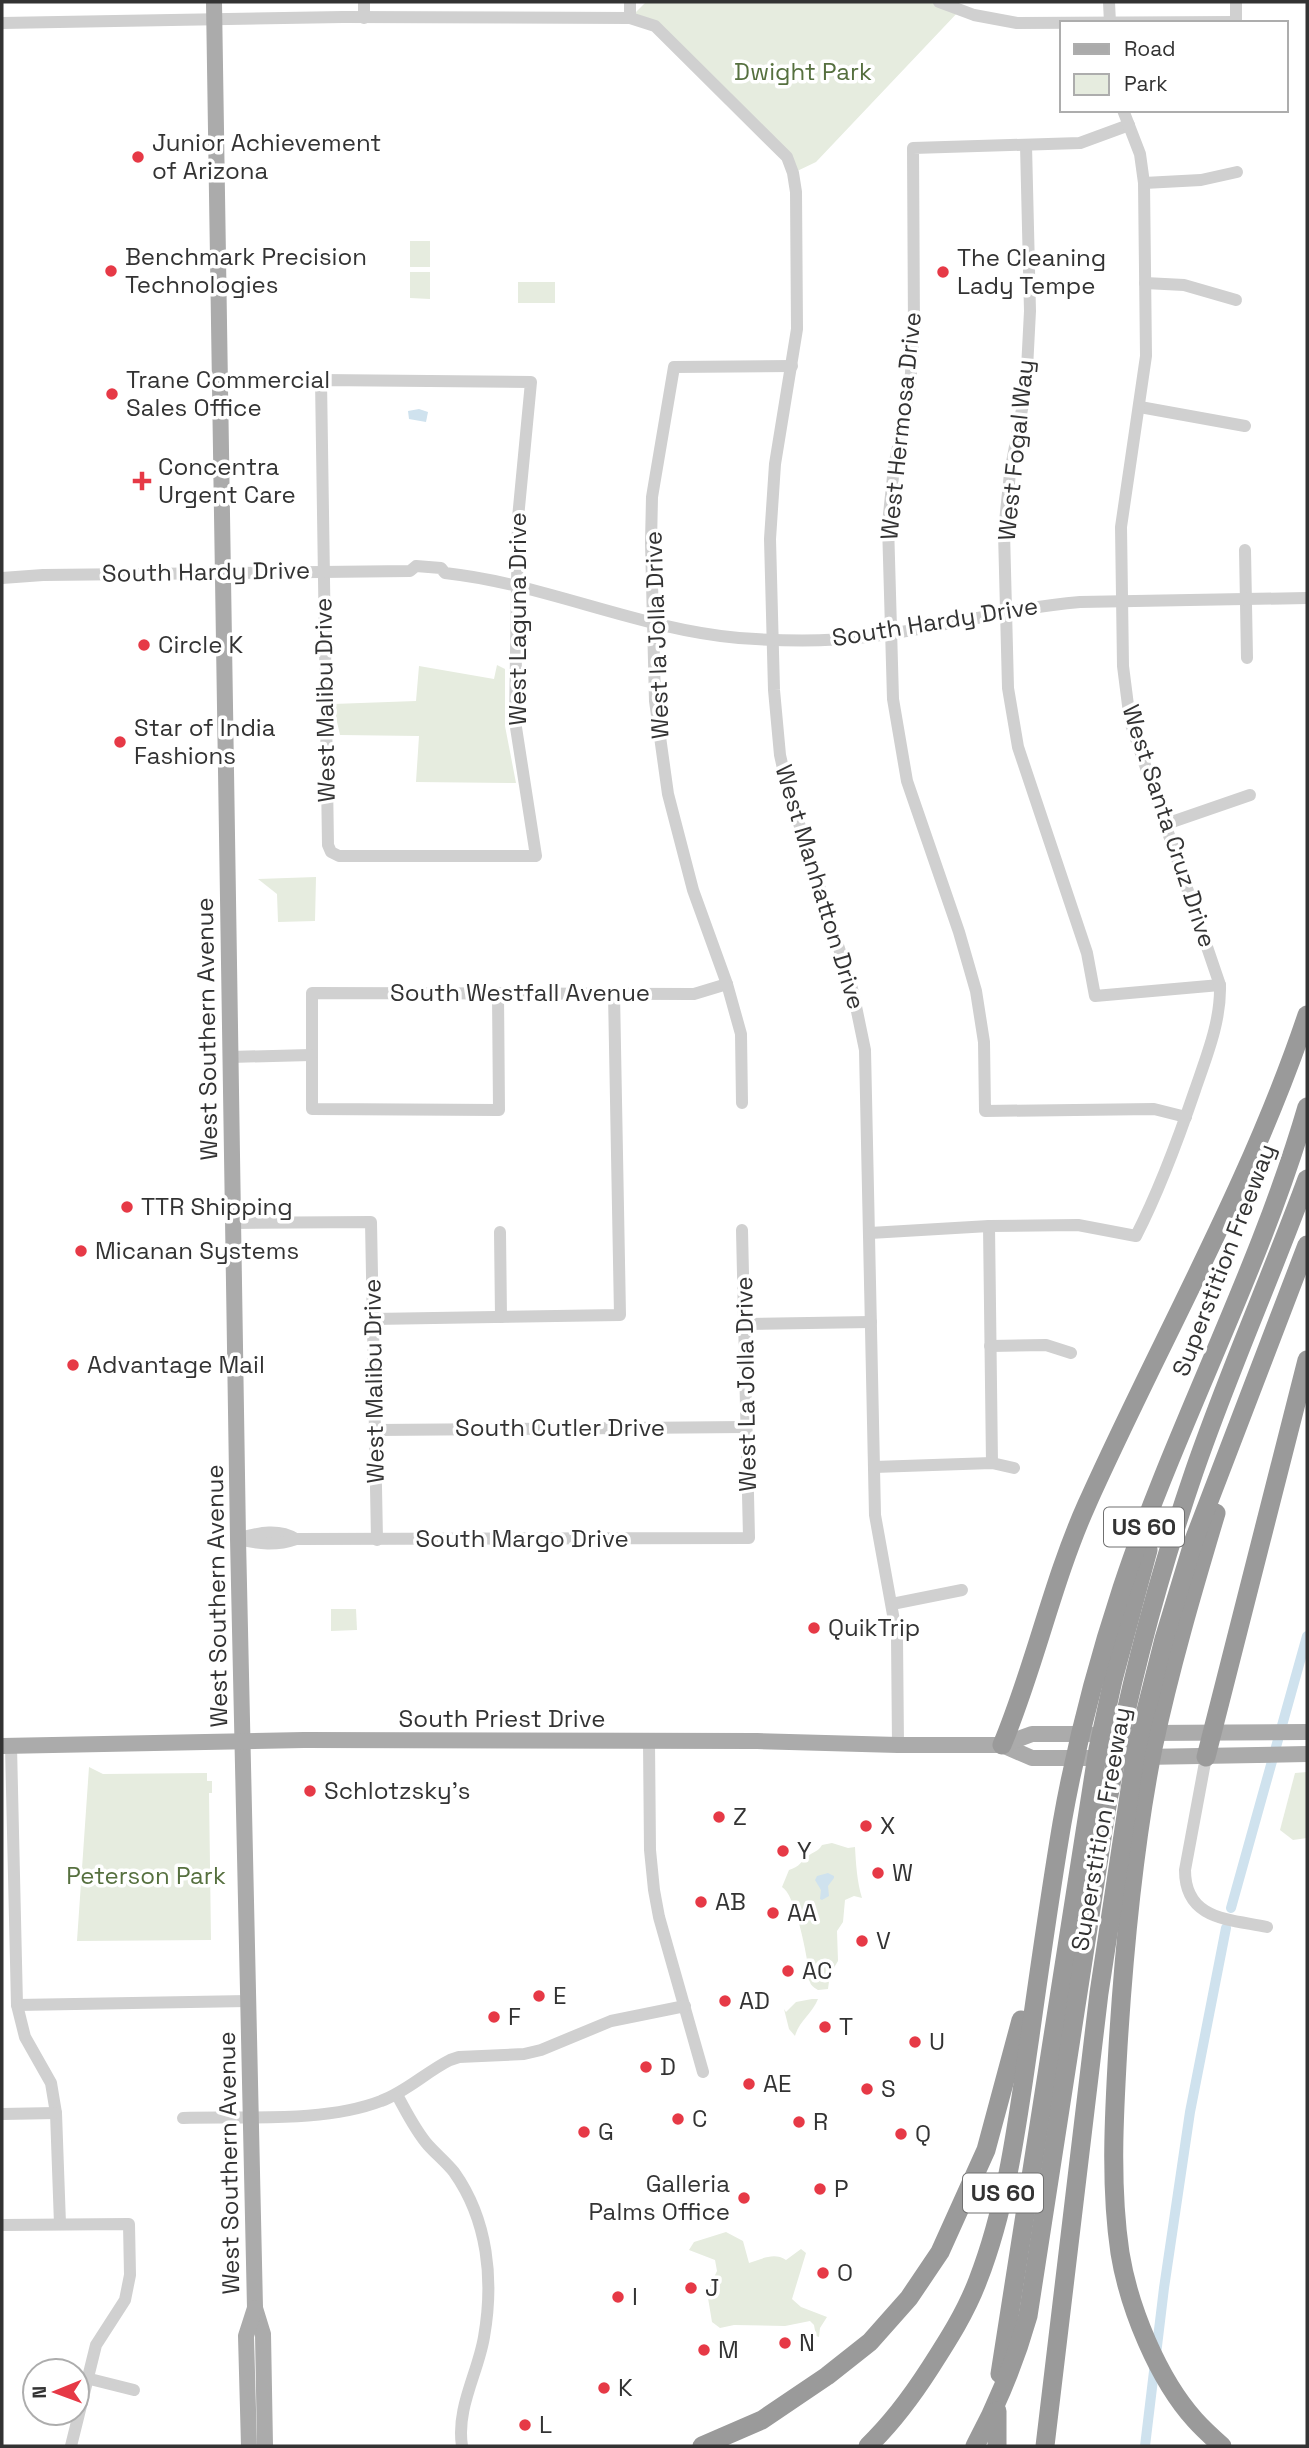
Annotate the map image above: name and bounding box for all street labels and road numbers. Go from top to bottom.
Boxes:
street label: West Hermosa Drive [873,310,928,541]
street label: West Fogal Way [991,358,1040,542]
street label: West Laguna Drive [502,512,533,726]
street label: West la Jolla Drive [637,531,676,739]
street label: South Hardy Drive [102,554,310,589]
street label: South Hardy Drive [830,590,1040,653]
street label: West Malibu Drive [307,597,342,803]
street label: West Santa Cruz Drive [1116,700,1223,951]
street label: West Manhatton Drive [768,761,872,1013]
street label: West Southern Avenue [189,897,224,1161]
street label: South Westfall Avenue [390,977,650,1008]
street label: Superstition Freeway [1165,1139,1282,1381]
street label: West La Jolla Drive [728,1276,763,1492]
street label: West Malibu Drive [356,1278,391,1484]
street label: South Cutler Drive [455,1412,665,1443]
street label: West Southern Avenue [199,1464,234,1728]
road number: US 60 [1104,1508,1184,1546]
street label: South Margo Drive [415,1523,629,1554]
street label: South Priest Drive [399,1703,605,1734]
street label: Superstition Freeway [1064,1705,1137,1953]
street label: West Southern Avenue [211,2031,246,2295]
road number: US 60 [963,2174,1043,2212]

